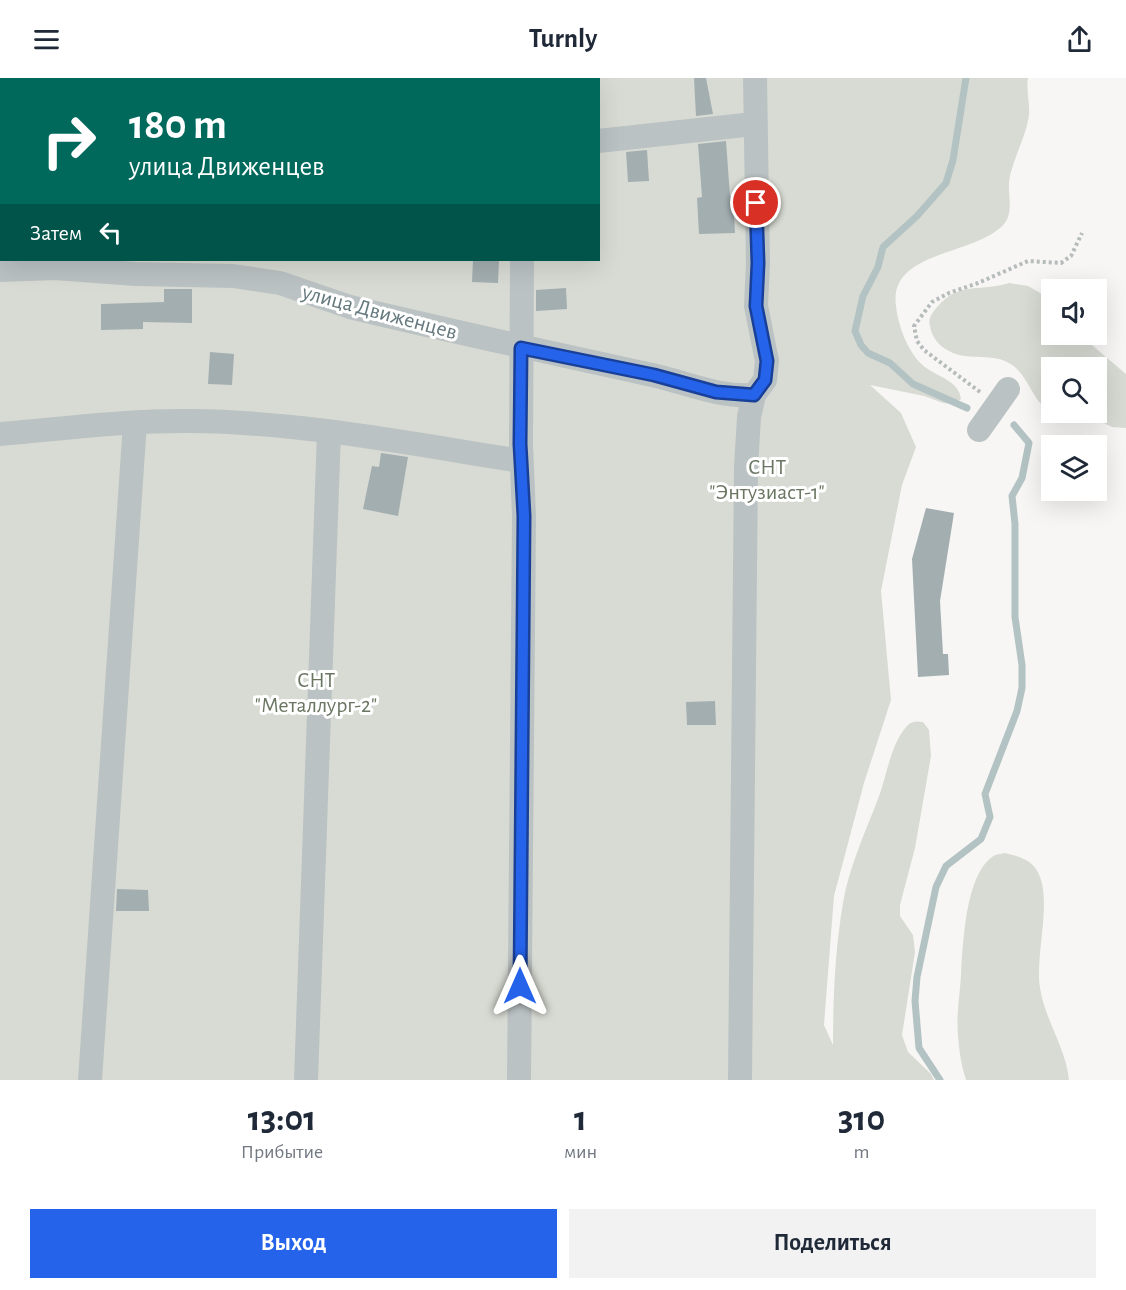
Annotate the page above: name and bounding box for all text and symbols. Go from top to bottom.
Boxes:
icon: menu [30,23,63,56]
icon: share [1063,23,1096,56]
text: Turnly [529,25,597,52]
icon: right [30,102,108,180]
text: 180 m [129,104,227,146]
text: улица Движенцев [129,153,325,180]
pin [730,177,781,228]
icon: arrive [739,186,772,219]
icon: left [94,216,127,249]
text: Затем [30,222,82,244]
map controls [1041,279,1107,501]
button: sound [1041,279,1107,345]
street label: улица Движенцев [299,280,460,343]
button: search [1041,357,1107,423]
button: layers [1041,435,1107,501]
park label: СНТ "Энтузиаст-1" [709,456,825,503]
park label: СНТ "Металлург-2" [255,669,377,716]
position arrow [488,954,552,1018]
text: 13:01 [248,1101,316,1137]
text: 1 [574,1101,587,1137]
text: 310 [838,1101,885,1137]
text: Прибытие [241,1142,323,1162]
text: мин [564,1142,597,1162]
text: m [854,1142,870,1162]
button: Выход [30,1209,557,1278]
button: Поделиться [569,1209,1096,1278]

